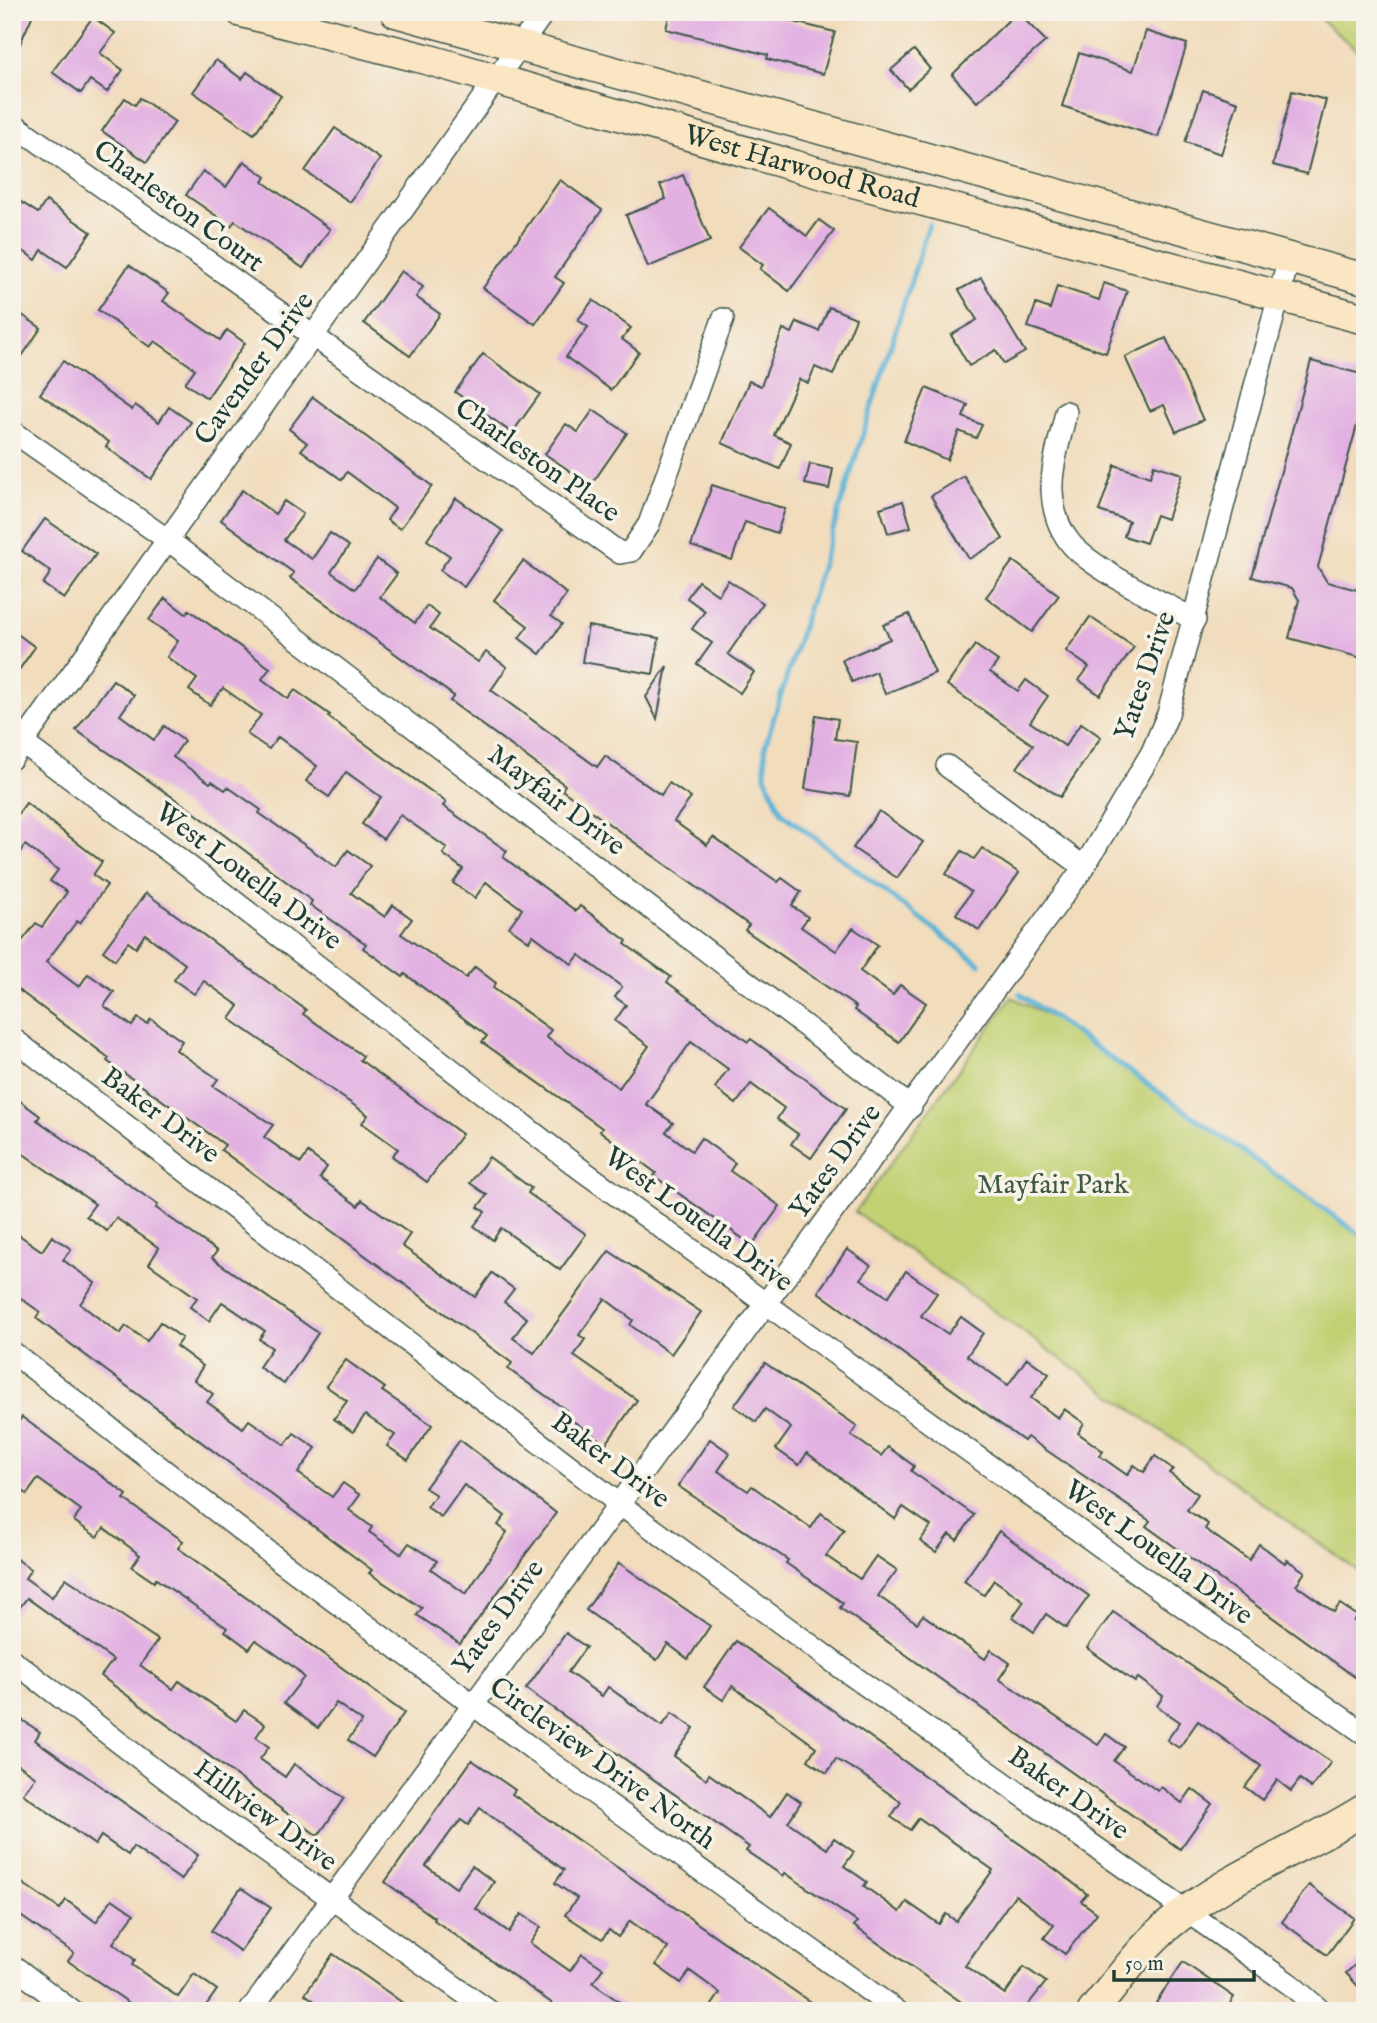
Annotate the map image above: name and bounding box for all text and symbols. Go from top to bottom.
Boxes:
street label: West Harwood Road [680,117,923,216]
street label: Charleston Court [86,133,271,281]
street label: Cavender Drive [188,285,323,453]
street label: Charleston Place [448,391,627,531]
street label: Yates Drive [1108,607,1184,745]
street label: Mayfair Drive [480,738,632,864]
street label: West Louella Drive [148,795,348,959]
street label: Baker Drive [94,1060,227,1172]
street label: Yates Drive [782,1097,890,1226]
street label: West Louella Drive [597,1140,799,1300]
park label: Mayfair Park [977,1168,1130,1203]
street label: Baker Drive [544,1405,677,1517]
street label: West Louella Drive [1057,1473,1259,1633]
street label: Yates Drive [445,1553,553,1682]
street label: Circleview Drive North [482,1670,722,1858]
street label: Baker Drive [1001,1740,1135,1849]
street label: Hillview Drive [186,1752,344,1880]
scale bar [1114,1939,1254,1983]
text: 50 m [1125,1951,1164,1978]

